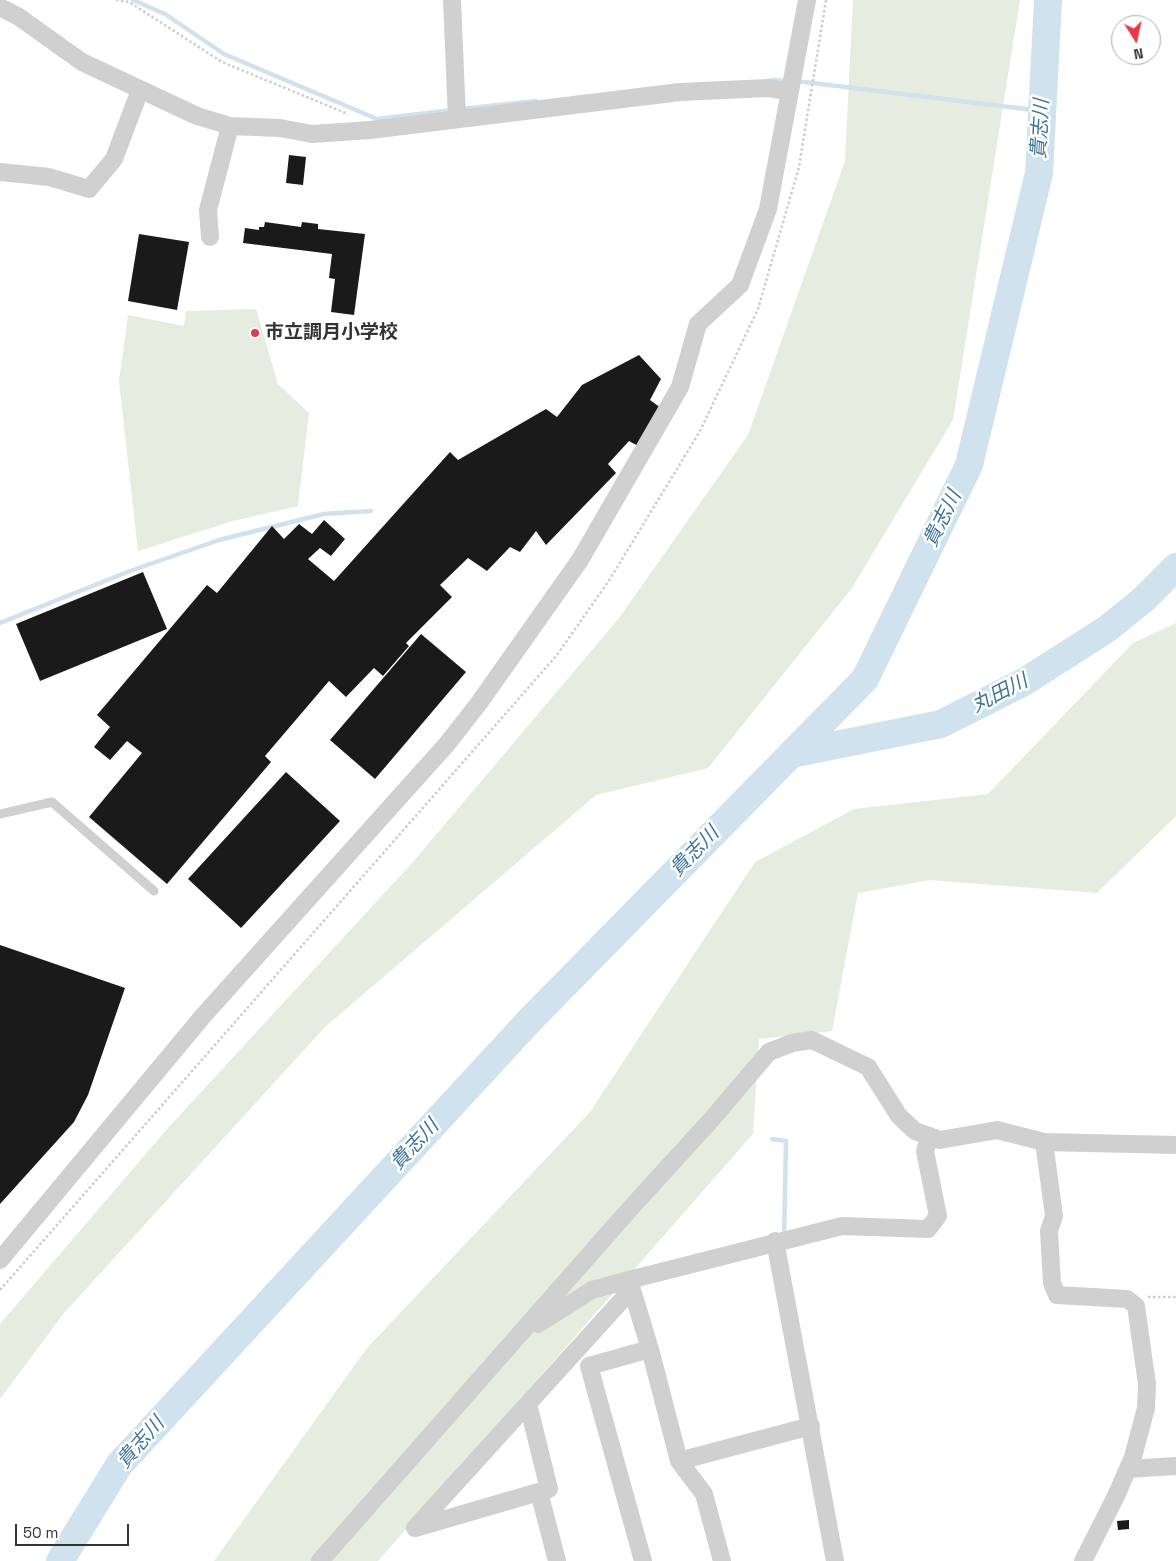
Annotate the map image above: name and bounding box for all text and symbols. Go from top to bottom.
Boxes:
north arrow [1111,15,1161,65]
text: N [1132,44,1145,63]
water label: 貴志川 [1027,98,1055,160]
place label: 市立調月小学校 [265,322,398,344]
marker: 市立調月小学校 [249,327,261,339]
water label: 貴志川 [919,487,967,551]
water label: 丸田川 [968,670,1032,718]
water label: 貴志川 [666,822,724,882]
water label: 貴志川 [386,1115,444,1175]
water label: 貴志川 [112,1412,170,1474]
scale bar [18,1514,131,1546]
text: 50 m [23,1523,58,1542]

